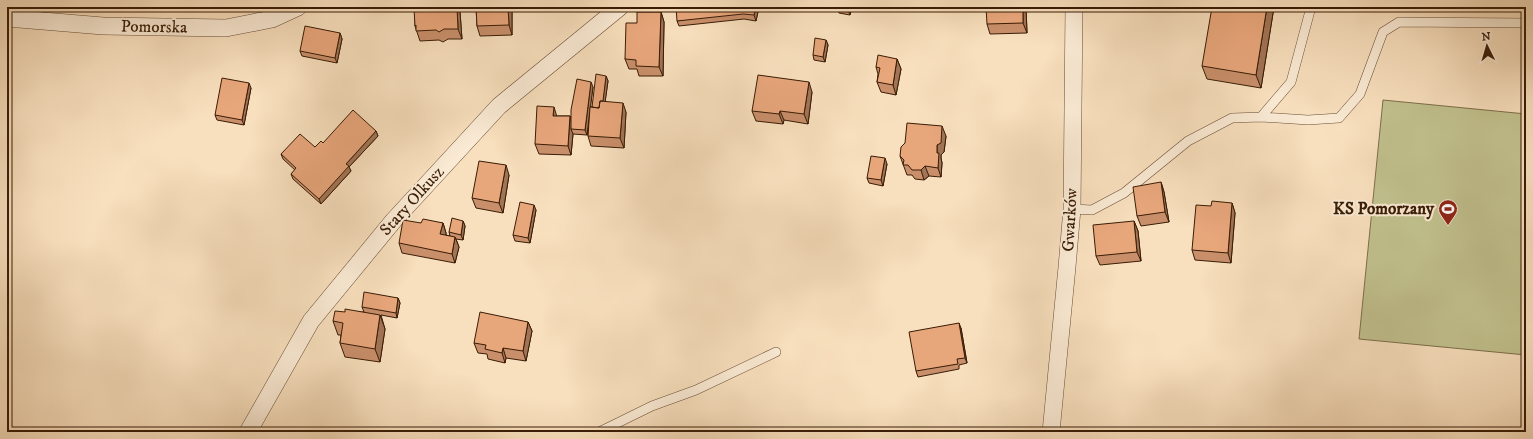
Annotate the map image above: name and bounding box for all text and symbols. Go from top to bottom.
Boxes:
street label: Pomorska [121,15,188,39]
north arrow [1467,26,1507,66]
text: N [1481,30,1491,44]
street label: Stary Olkusz [375,161,449,240]
street label: Gwarków [1057,188,1083,252]
place label: KS Pomorzany [1333,198,1435,220]
sports icon: KS Pomorzany [1437,198,1459,226]

